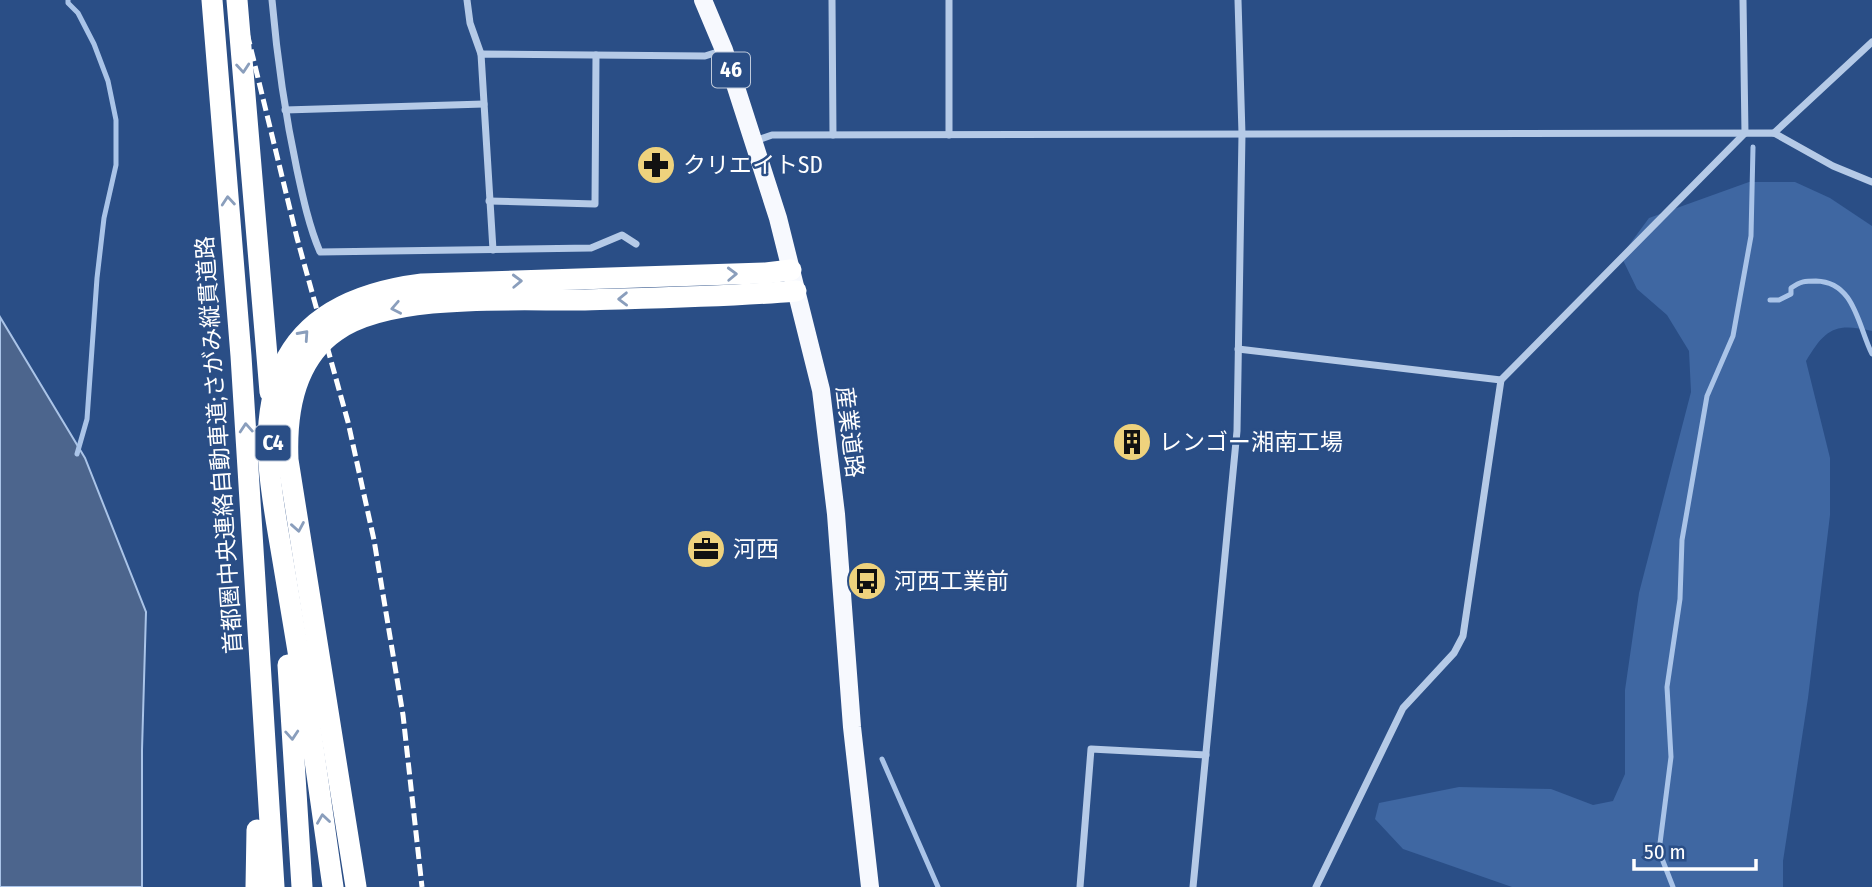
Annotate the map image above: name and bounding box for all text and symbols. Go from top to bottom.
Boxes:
road number: 46 [712,52,750,88]
one-way arrow [235,63,250,74]
pharmacy icon: クリエイトSD [635,144,677,186]
place label: クリエイトSD [683,151,823,179]
one-way arrow [221,195,236,206]
street label: 首都圏中央連絡自動車道;さがみ縦貫道路 [190,235,248,655]
one-way arrow [727,267,738,282]
one-way arrow [512,274,523,289]
one-way arrow [618,291,629,306]
one-way arrow [390,300,402,315]
one-way arrow [296,331,308,344]
street label: 産業道路 [830,385,870,479]
building icon: レンゴー湘南工場 [1111,421,1153,463]
one-way arrow [239,422,254,433]
road number: C4 [256,426,290,460]
place label: レンゴー湘南工場 [1159,428,1343,456]
one-way arrow [290,521,305,532]
office icon: 河西 [685,528,727,570]
place label: 河西 [733,535,779,563]
bus stop icon: 河西工業前 [846,560,888,602]
place label: 河西工業前 [894,567,1009,595]
one-way arrow [285,729,300,740]
one-way arrow [316,814,331,825]
scale bar [1634,828,1756,872]
text: 50 m [1644,839,1686,865]

